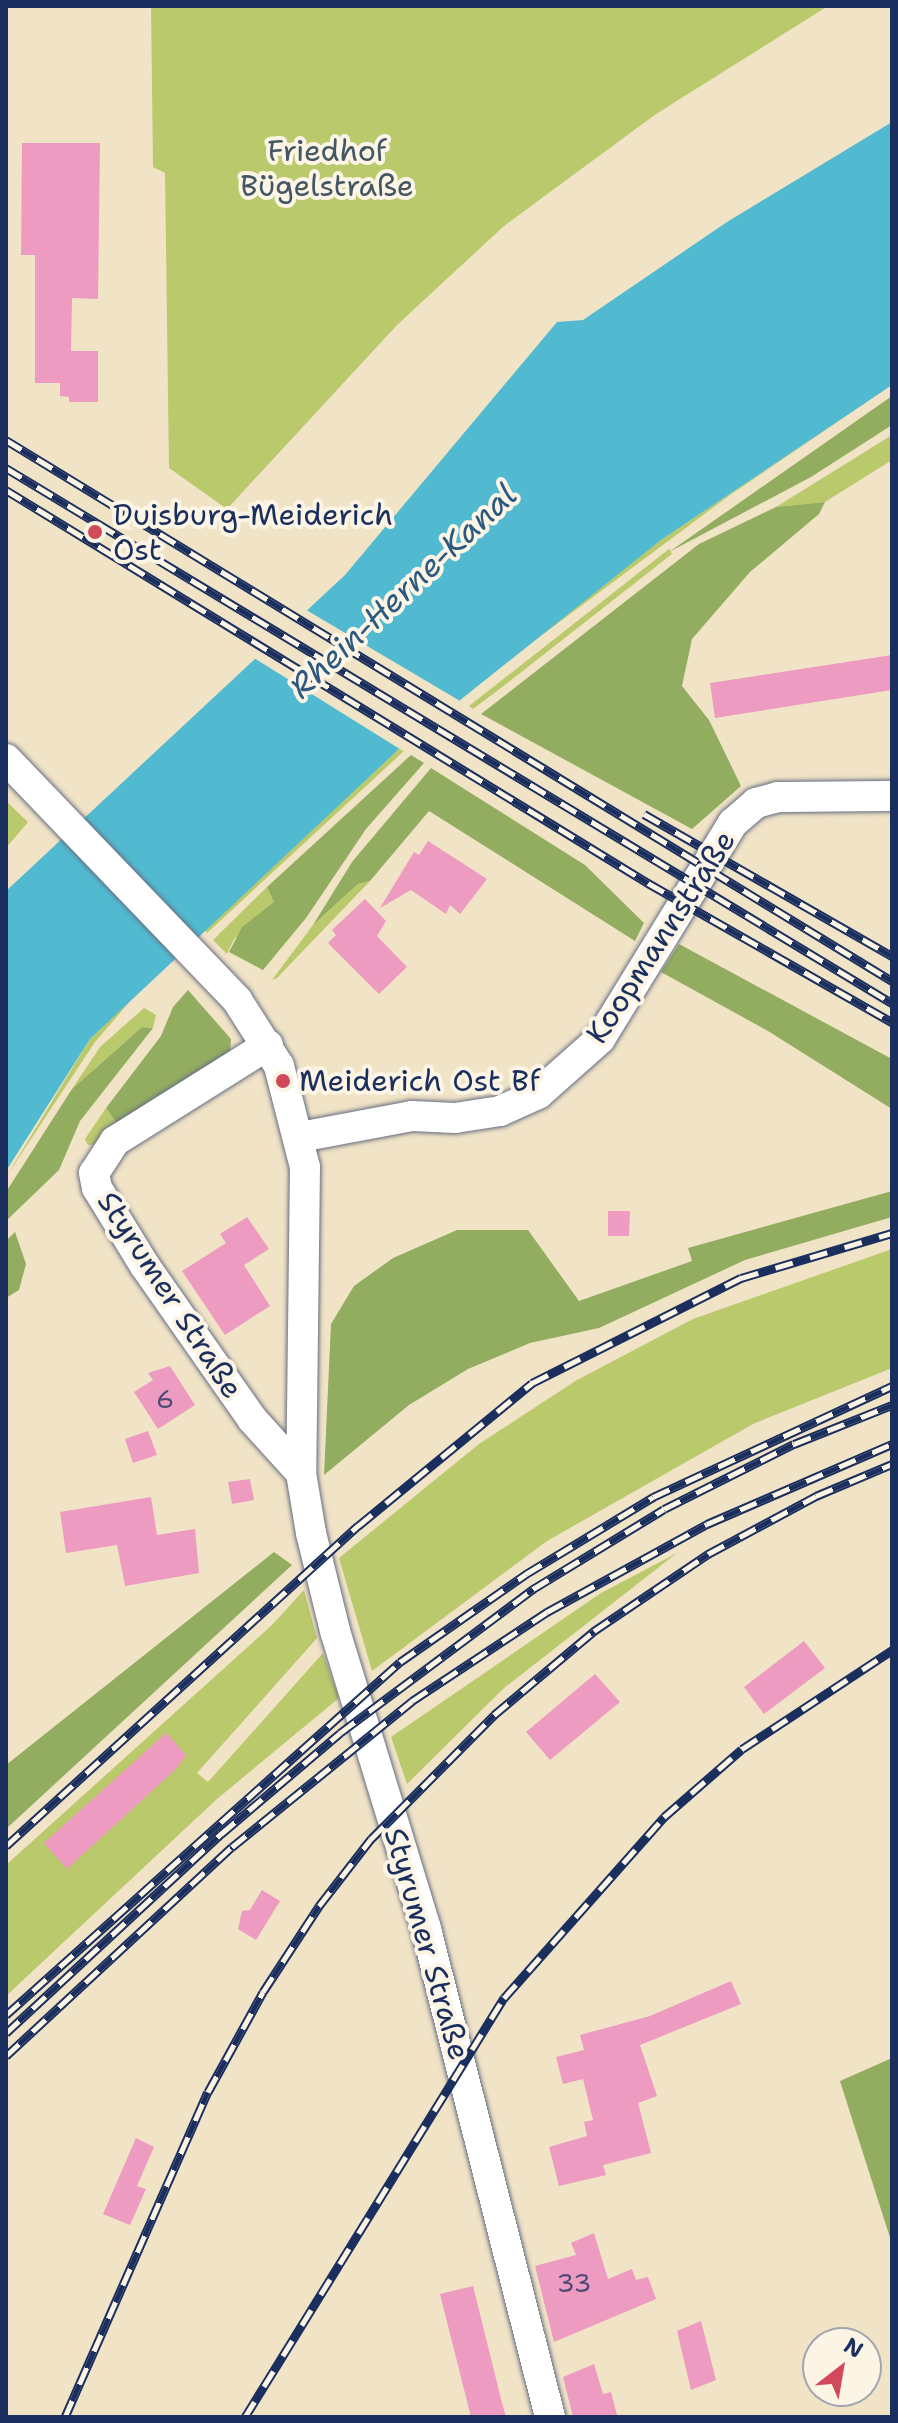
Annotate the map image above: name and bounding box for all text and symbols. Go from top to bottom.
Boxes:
park label: Friedhof Bügelstraße [240,133,414,204]
water label: Rhein-Herne-Kanal [281,476,525,706]
place label: Duisburg-Meiderich Ost [113,497,393,568]
marker: Duisburg-Meiderich Ost [84,521,106,543]
street label: Koopmannstraße [579,824,743,1050]
place label: Meiderich Ost Bf [299,1063,540,1099]
marker: Meiderich Ost Bf [274,1072,292,1090]
street label: Styrumer Straße [90,1185,250,1405]
house number: 6 [156,1383,174,1415]
street label: Styrumer Straße [377,1824,477,2064]
house number: 33 [557,2267,591,2299]
north arrow [802,2327,882,2407]
text: N [839,2331,869,2365]

